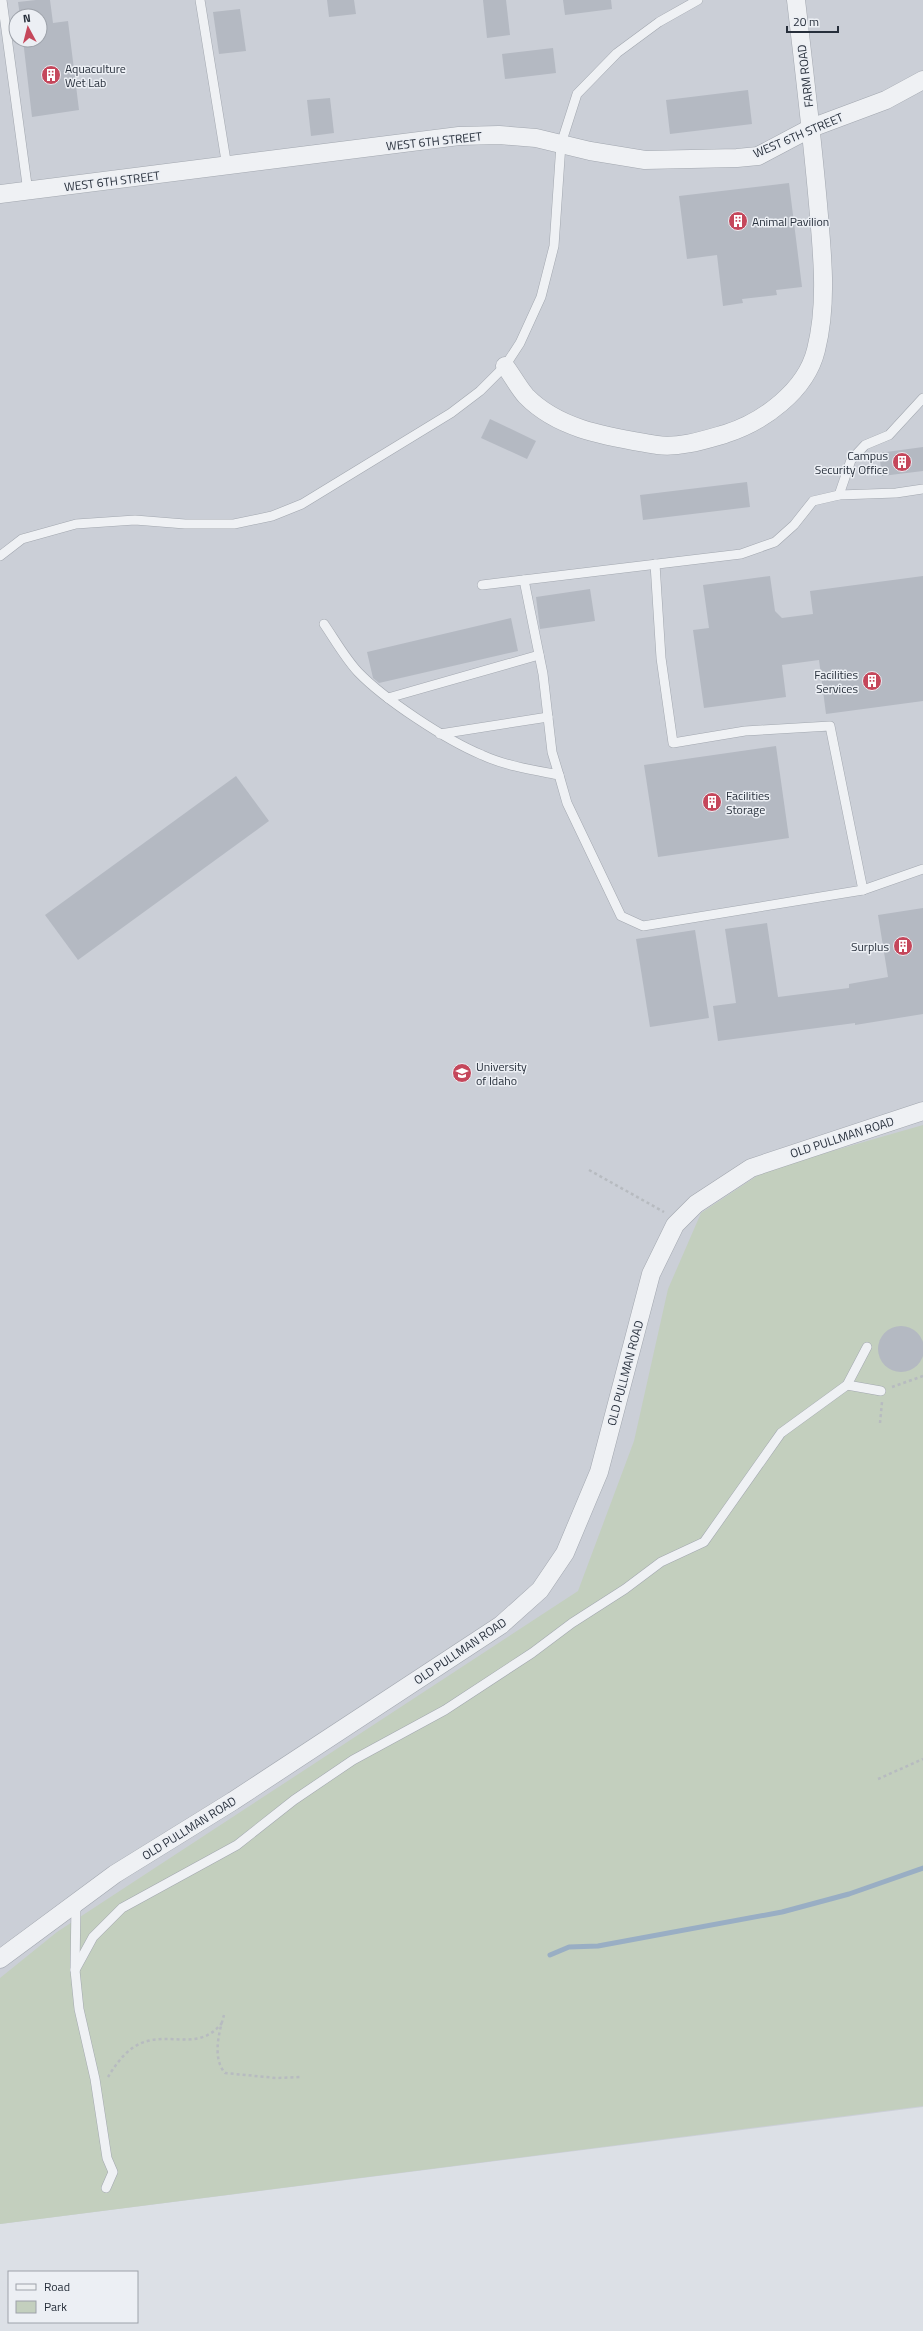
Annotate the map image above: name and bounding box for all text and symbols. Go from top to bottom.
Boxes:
north arrow [8,8,48,48]
scale bar [787,8,838,34]
text: N [22,10,32,26]
text: 20 m [793,12,819,31]
street label: FARM ROAD [792,43,818,109]
place label: Aquaculture Wet Lab [65,59,126,92]
building icon: Aquaculture Wet Lab [40,64,62,86]
street label: WEST 6TH STREET [750,107,847,163]
street label: WEST 6TH STREET [385,126,484,155]
street label: WEST 6TH STREET [63,166,162,196]
building icon: Animal Pavilion [727,210,749,232]
place label: Animal Pavilion [752,212,829,231]
place label: Campus Security Office [815,446,888,479]
building icon: Campus Security Office [891,451,913,473]
place label: Facilities Services [814,665,858,698]
building icon: Facilities Services [861,670,883,692]
place label: Facilities Storage [726,786,770,819]
building icon: Facilities Storage [701,791,723,813]
building icon: Surplus [892,935,914,957]
place label: Surplus [851,937,889,956]
place label: University of Idaho [476,1057,527,1090]
school or university icon: University of Idaho [451,1062,473,1084]
street label: OLD PULLMAN ROAD [787,1111,897,1163]
street label: OLD PULLMAN ROAD [602,1318,648,1428]
street label: OLD PULLMAN ROAD [410,1613,510,1689]
street label: OLD PULLMAN ROAD [138,1791,240,1865]
legend [8,2271,138,2323]
text: Road [44,2277,70,2296]
text: Park [44,2297,67,2316]

